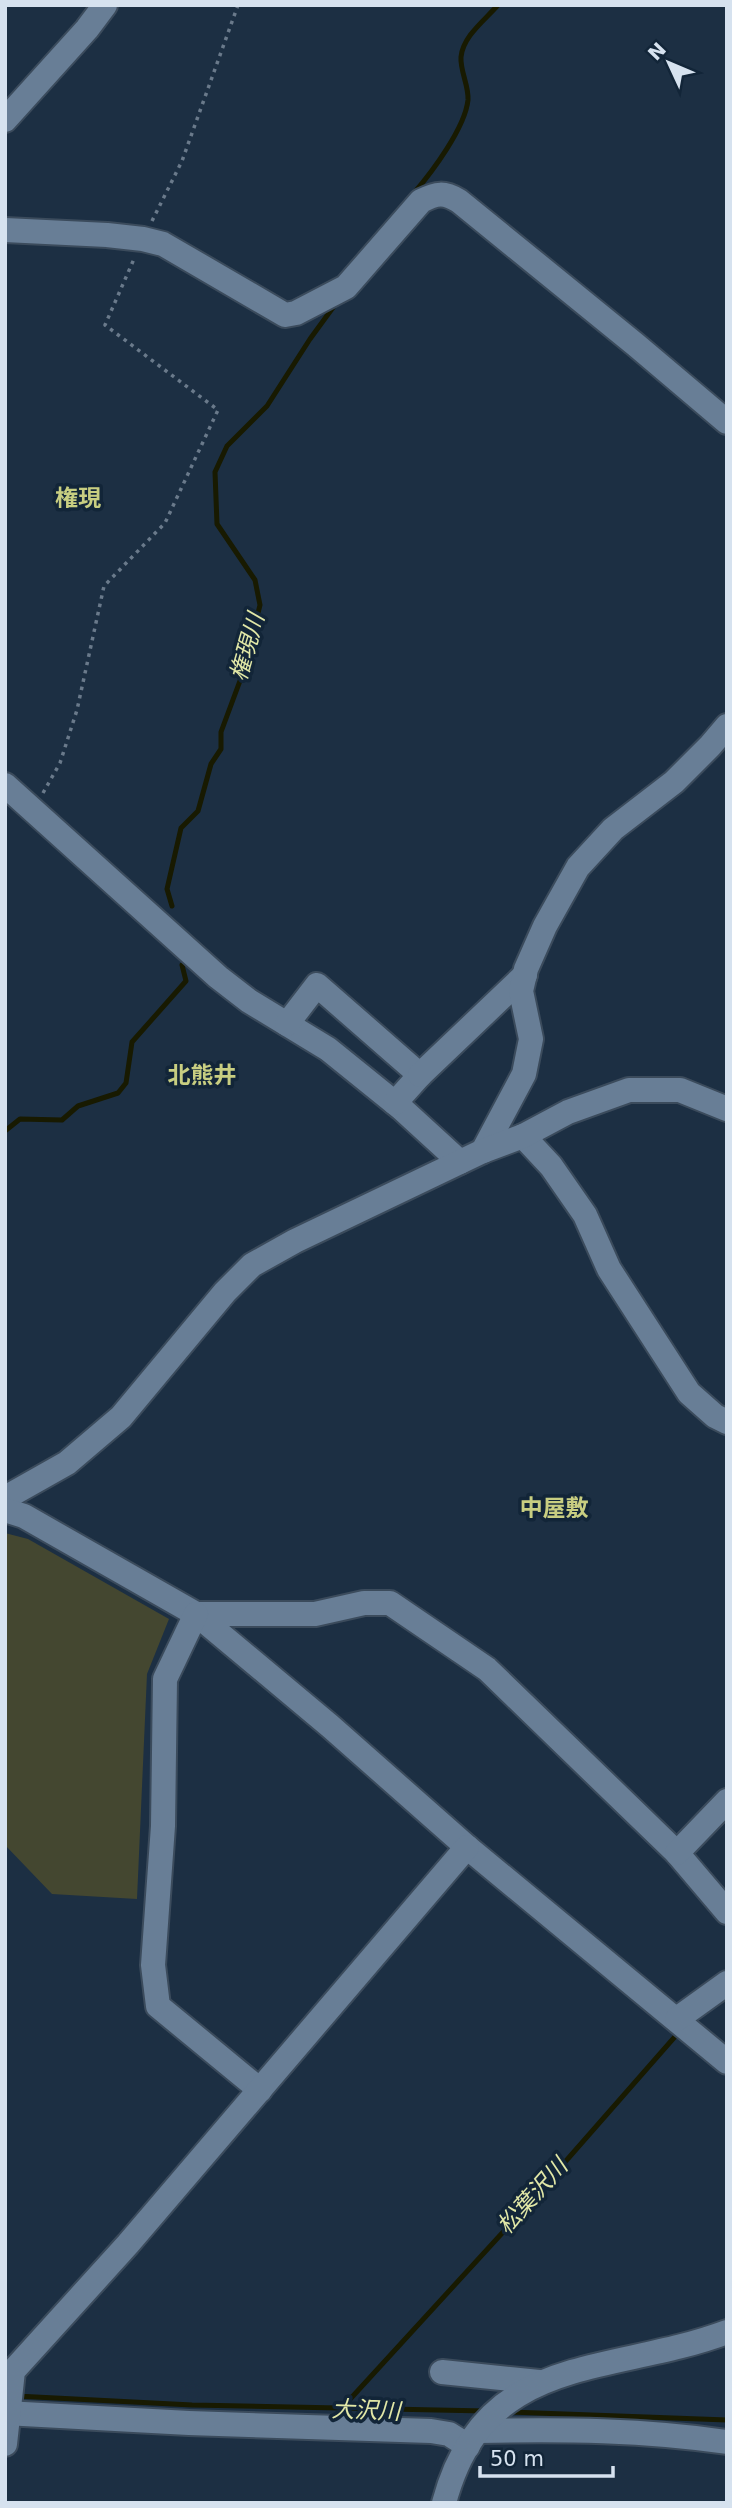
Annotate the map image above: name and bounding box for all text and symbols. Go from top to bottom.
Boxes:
north arrow [634,28,704,98]
text: N [643,38,670,65]
district label: 権現 [55,485,101,511]
water label: 権現川 [225,607,270,684]
district label: 北熊井 [168,1062,237,1088]
district label: 中屋敷 [520,1495,589,1521]
water label: 松葉沢川 [492,2151,574,2239]
water label: 大沢川 [331,2396,404,2424]
scale bar [480,2434,613,2478]
text: 50 m [490,2447,544,2471]

